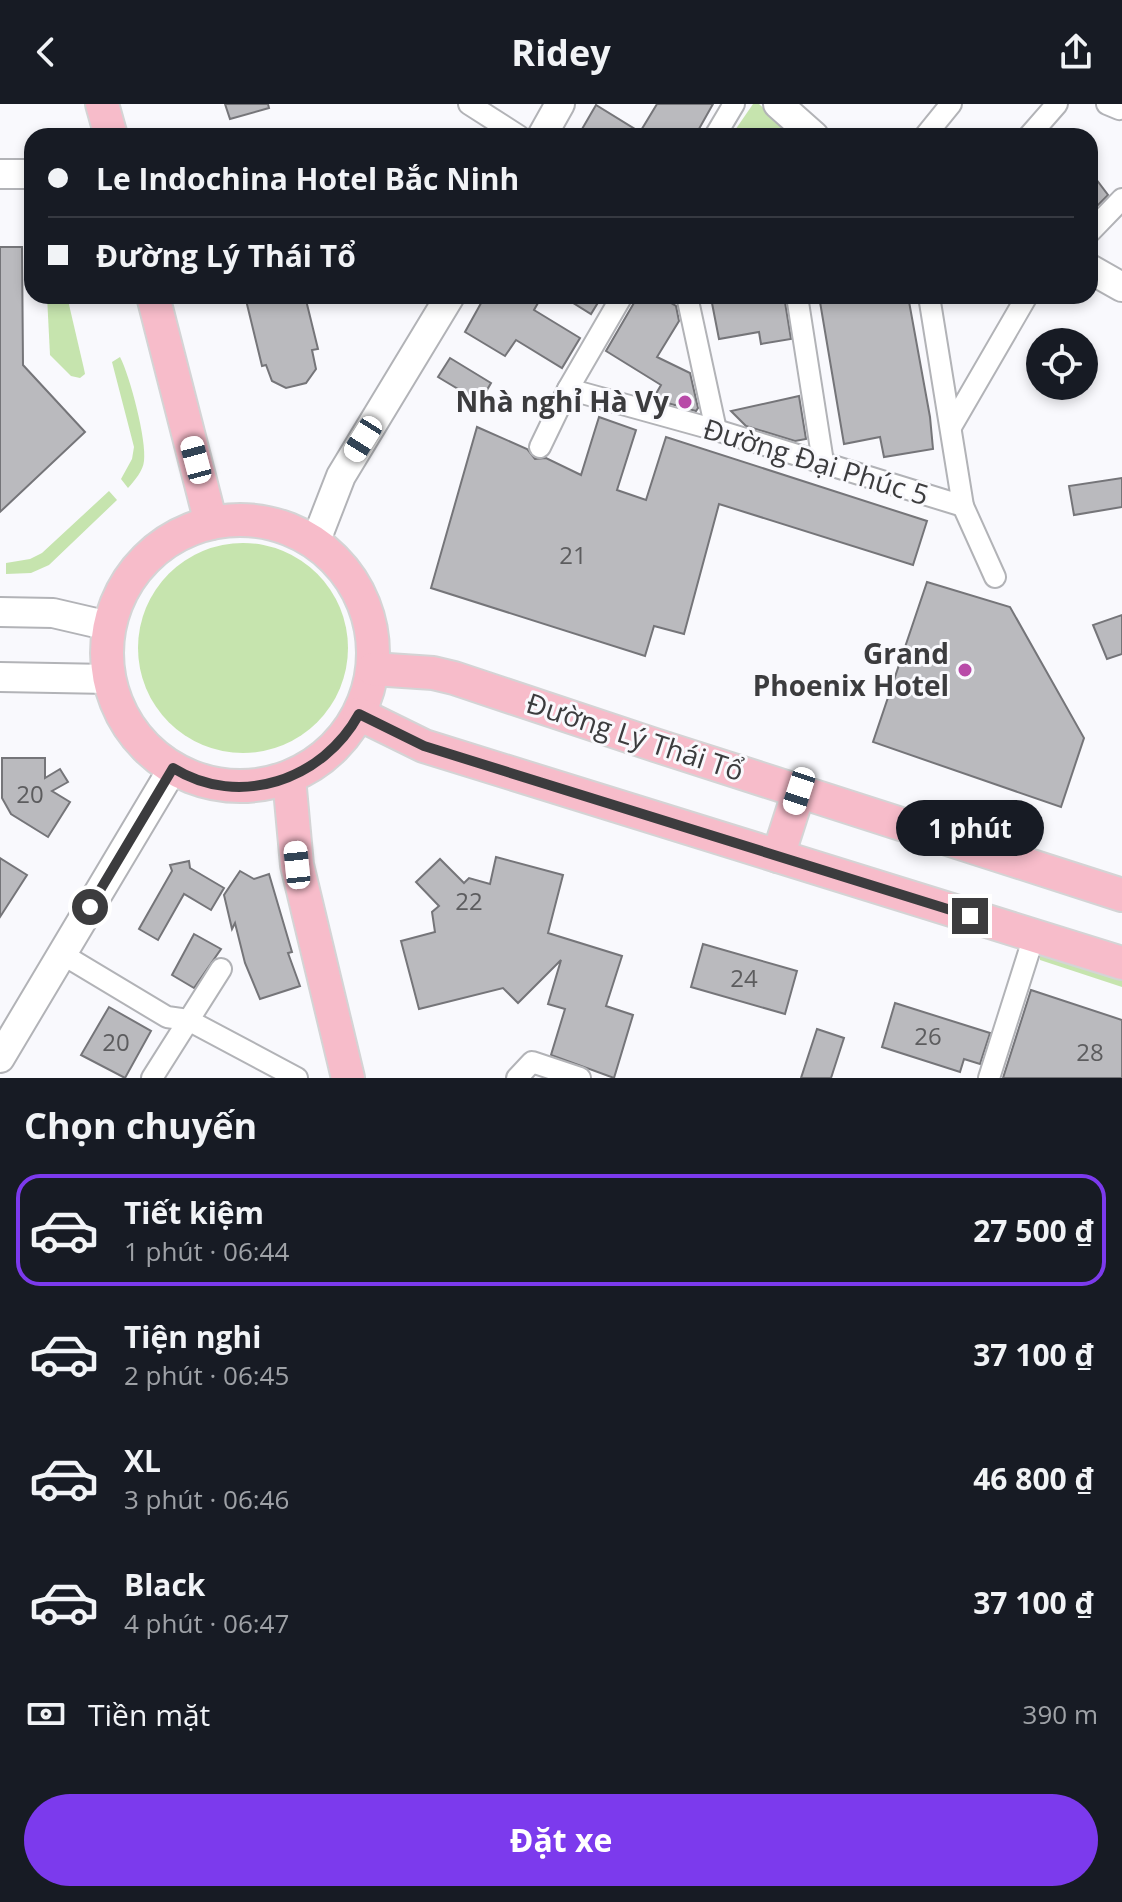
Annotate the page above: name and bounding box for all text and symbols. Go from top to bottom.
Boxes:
text: Ridey [511,28,611,77]
icon: back [24,30,68,74]
icon: share [1054,30,1098,74]
text: Le Indochina Hotel Bắc Ninh [96,158,519,199]
text: Đường Lý Thái Tổ [96,235,356,276]
map controls [1026,328,1098,400]
button: locate [1026,328,1098,400]
place label: Nhà nghỉ Hà Vy [455,382,669,420]
marker: Nhà nghỉ Hà Vy [676,393,694,411]
street label: Đường Đại Phúc 5 [699,409,934,513]
car [340,412,386,466]
car [178,434,214,486]
house number: 21 [559,538,587,571]
place label: Grand Phoenix Hotel [753,634,949,704]
marker: Grand Phoenix Hotel [956,661,974,679]
street label: Đường Lý Thái Tổ [522,683,749,789]
car [780,764,818,818]
house number: 20 [16,777,44,810]
callout: 1 phút [896,800,1044,856]
text: 1 phút [928,810,1012,846]
car [283,840,311,890]
house number: 22 [455,884,483,917]
route start [72,889,108,925]
route end [952,898,988,934]
house number: 24 [730,961,758,994]
house number: 26 [914,1019,942,1052]
house number: 20 [102,1025,130,1058]
house number: 28 [1076,1035,1104,1068]
text: Chọn chuyến [24,1101,257,1150]
text: Tiết kiệm [124,1192,264,1233]
icon: car [28,1194,100,1266]
text: 27 500 ₫ [973,1210,1094,1251]
text: 1 phút · 06:44 [124,1233,289,1269]
text: Tiện nghi [124,1316,261,1357]
icon: car [28,1318,100,1390]
text: 37 100 ₫ [973,1334,1094,1375]
text: 2 phút · 06:45 [124,1357,289,1393]
text: XL [124,1440,161,1481]
icon: car [28,1442,100,1514]
text: 46 800 ₫ [973,1458,1094,1499]
text: 3 phút · 06:46 [124,1481,289,1517]
text: Black [124,1564,205,1605]
icon: car [28,1566,100,1638]
text: 37 100 ₫ [973,1582,1094,1623]
text: 4 phút · 06:47 [124,1605,289,1641]
icon: cash [24,1692,68,1736]
text: Tiền mặt [88,1694,210,1735]
text: 390 m [1023,1696,1098,1732]
button: Đặt xe [24,1794,1098,1886]

